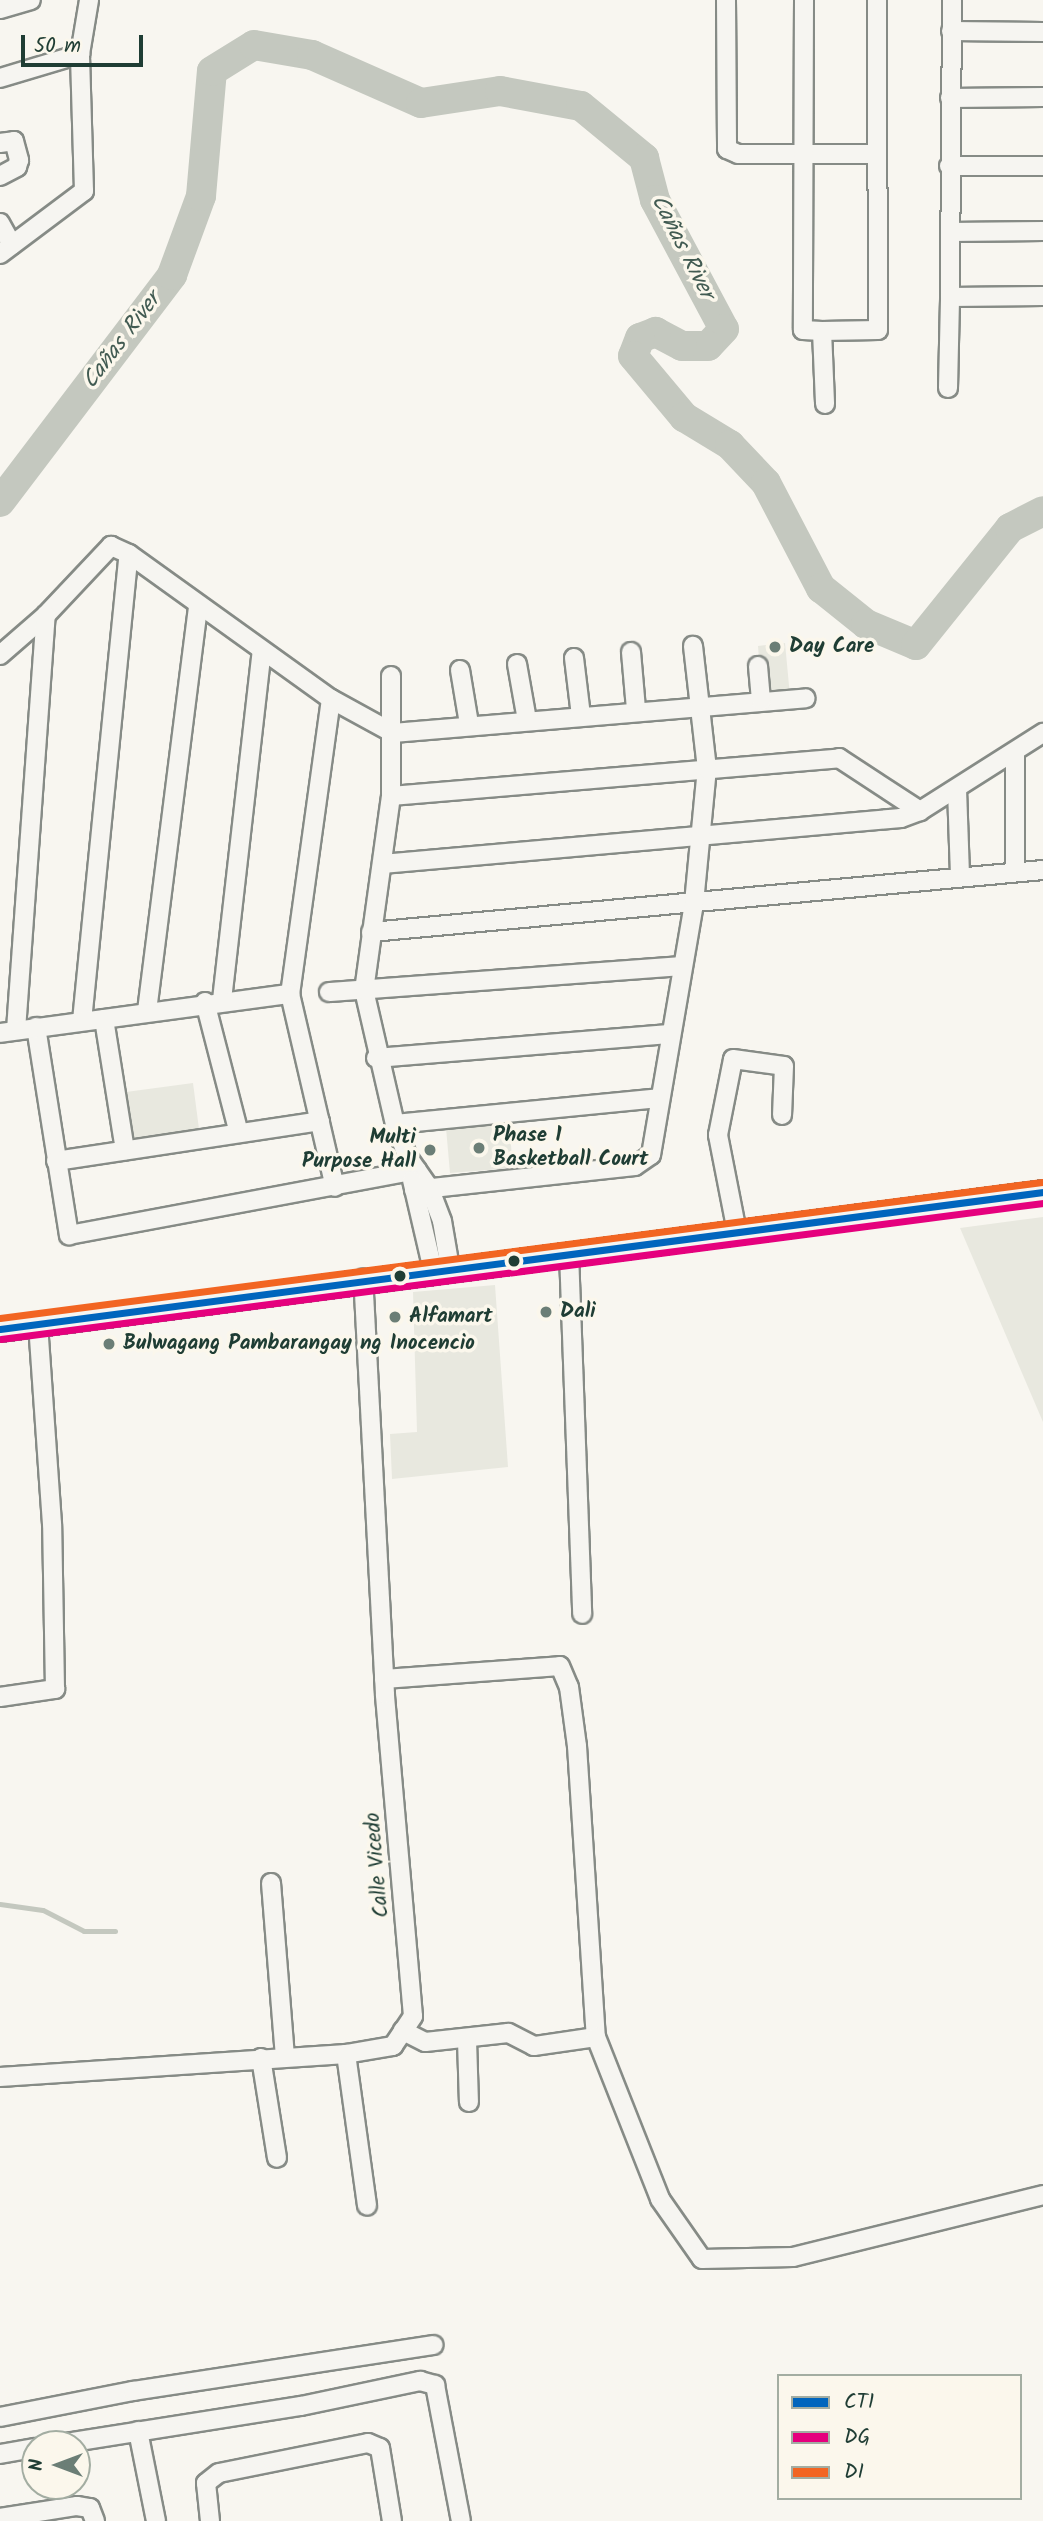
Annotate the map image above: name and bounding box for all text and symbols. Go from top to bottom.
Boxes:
scale bar [24,21,147,65]
text: 50 m [34,30,81,63]
water label: Cañas River [644,190,720,304]
water label: Cañas River [77,287,167,395]
place label: Day Care [789,634,874,660]
marker: Day Care [767,639,783,655]
place label: Phase 1 Basketball Court [493,1123,648,1173]
place label: Multi Purpose Hall [302,1125,416,1175]
marker: Phase 1 Basketball Court [471,1140,487,1156]
marker: Multi Purpose Hall [422,1142,438,1158]
unlabelled marker [507,1254,521,1268]
unlabelled marker [393,1269,407,1283]
place label: Dali [560,1299,596,1325]
place label: Alfamart [409,1304,493,1330]
marker: Dali [538,1304,554,1320]
marker: Alfamart [387,1309,403,1325]
place label: Bulwagang Pambarangay ng Inocencio [123,1331,475,1357]
marker: Bulwagang Pambarangay ng Inocencio [101,1336,117,1352]
street label: Calle Vicedo [361,1811,395,1919]
legend [777,2374,1022,2500]
text: CT1 [844,2386,874,2419]
text: DG [844,2421,870,2454]
north arrow [21,2430,91,2500]
text: DI [844,2456,864,2489]
text: N [22,2459,52,2471]

